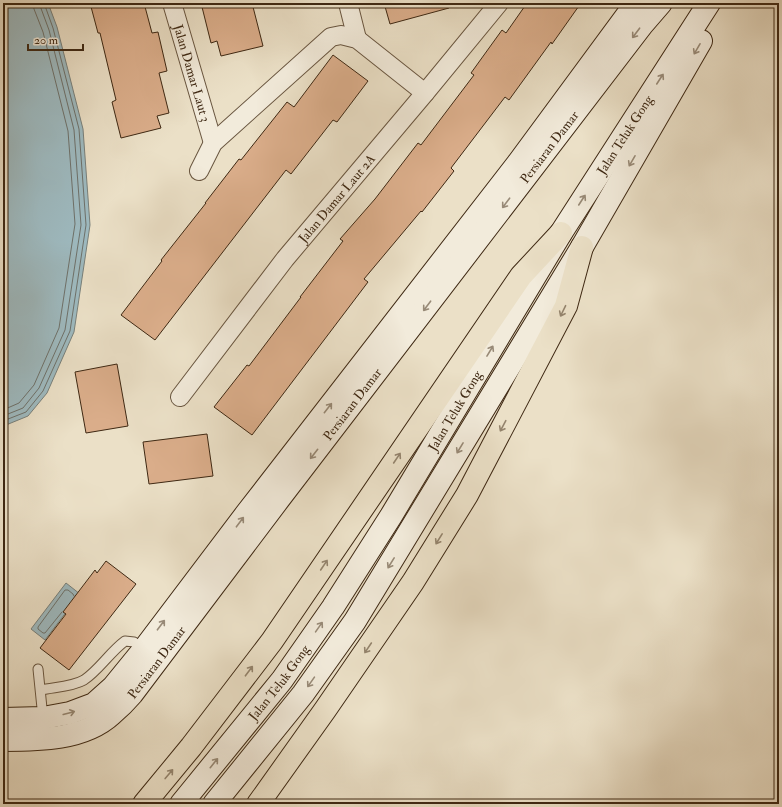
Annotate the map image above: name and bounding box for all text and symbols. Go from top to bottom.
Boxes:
street label: Jalan Damar Laut 3 [169,22,213,124]
scale bar [28,26,83,52]
one-way arrow [632,27,640,38]
text: 20 m [34,33,59,48]
one-way arrow [692,43,700,55]
one-way arrow [656,74,664,85]
street label: Jalan Teluk Gong [593,92,657,179]
street label: Persiaran Damar [517,108,582,187]
street label: Jalan Damar Laut 2A [295,151,379,247]
one-way arrow [627,155,635,167]
one-way arrow [579,194,587,206]
one-way arrow [502,197,510,208]
one-way arrow [423,301,431,312]
one-way arrow [559,305,566,317]
one-way arrow [487,345,495,357]
street label: Persiaran Damar [320,365,385,444]
street label: Jalan Teluk Gong [424,367,486,455]
one-way arrow [324,402,332,413]
one-way arrow [499,420,506,432]
one-way arrow [456,442,464,453]
one-way arrow [310,448,318,459]
one-way arrow [394,452,402,464]
one-way arrow [236,516,244,527]
one-way arrow [435,534,444,545]
one-way arrow [386,557,394,569]
one-way arrow [320,560,328,571]
one-way arrow [157,620,166,631]
one-way arrow [315,621,323,632]
street label: Persiaran Damar [124,623,189,702]
street label: Jalan Teluk Gong [245,641,314,725]
one-way arrow [364,642,372,653]
one-way arrow [245,666,253,677]
one-way arrow [307,677,315,688]
one-way arrow [63,708,76,716]
one-way arrow [210,757,219,768]
one-way arrow [165,769,174,780]

